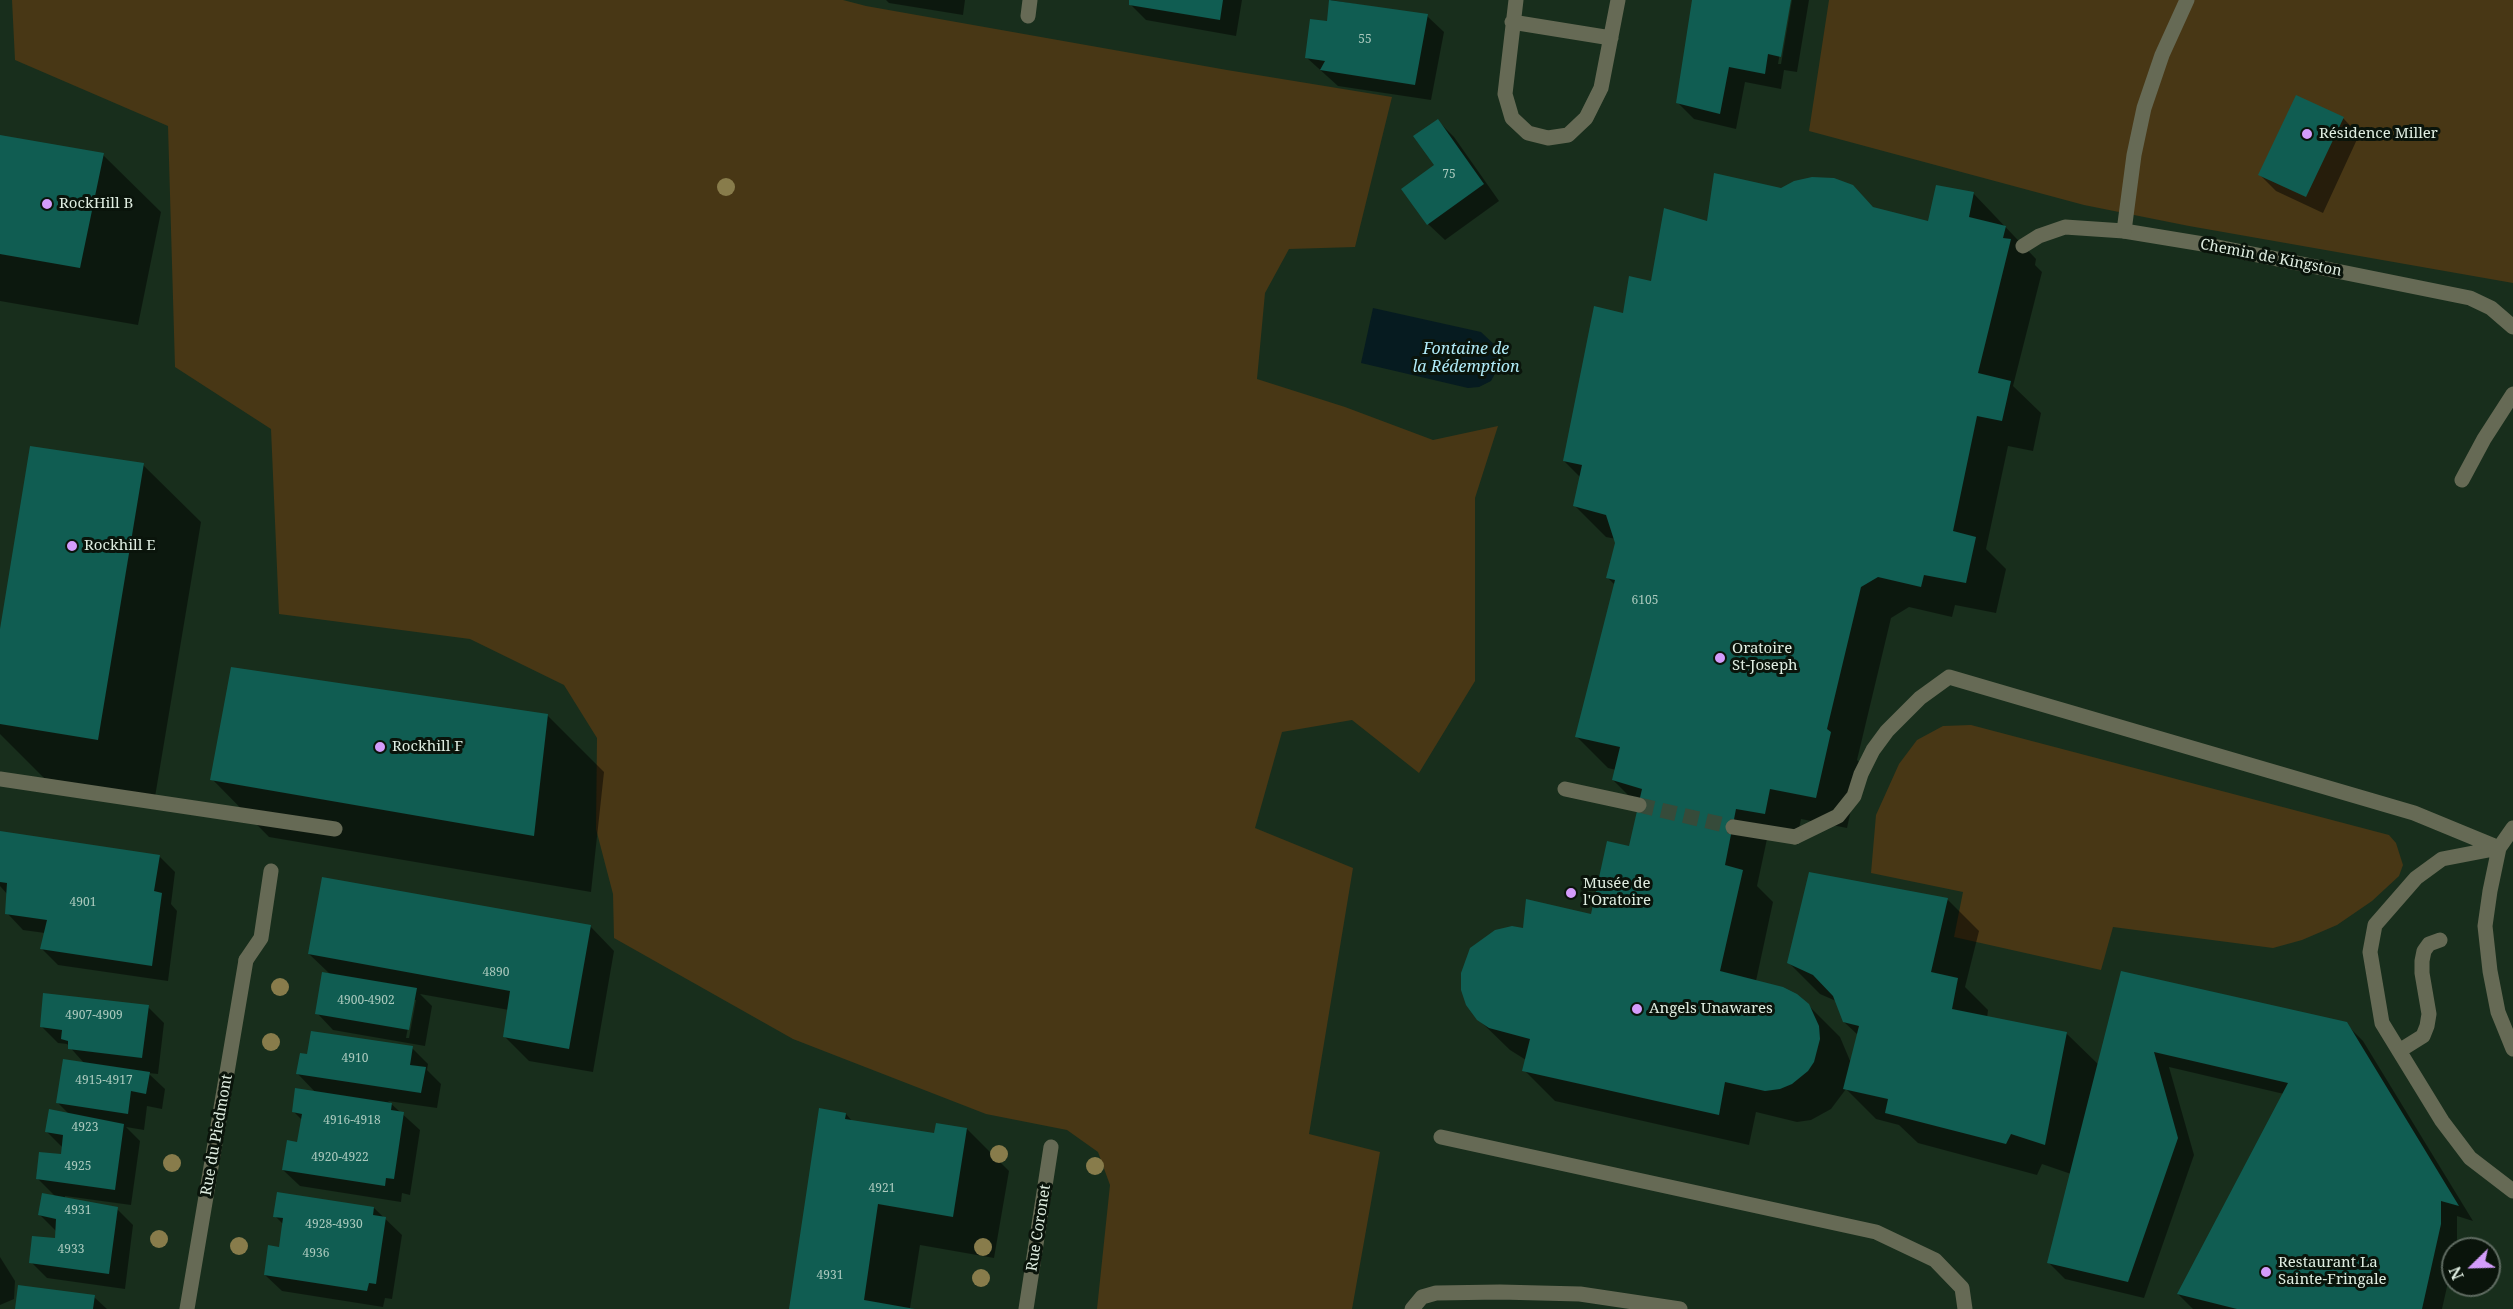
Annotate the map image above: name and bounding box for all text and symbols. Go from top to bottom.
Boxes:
house number: 55 [1358,33,1372,47]
place label: Résidence Miller [2319,125,2438,143]
marker: Résidence Miller [2300,127,2314,141]
house number: 75 [1442,168,1456,182]
place label: RockHill B [59,195,133,213]
marker: RockHill B [40,197,54,211]
street label: Chemin de Kingston [2199,235,2343,281]
water label: Fontaine de la Rédemption [1412,339,1520,377]
place label: Rockhill E [84,537,156,555]
marker: Rockhill E [65,539,79,553]
house number: 6105 [1632,594,1658,608]
place label: Oratoire St-Joseph [1732,640,1798,675]
marker: Oratoire St-Joseph [1713,651,1727,665]
place label: Rockhill F [392,738,463,756]
marker: Rockhill F [373,740,387,754]
place label: Musée de l'Oratoire [1583,875,1651,910]
marker: Musée de l'Oratoire [1564,886,1578,900]
house number: 4901 [70,896,96,910]
house number: 4890 [483,966,509,980]
house number: 4900-4902 [337,994,395,1008]
place label: Angels Unawares [1649,1000,1773,1018]
marker: Angels Unawares [1630,1002,1644,1016]
house number: 4907-4909 [65,1009,123,1023]
house number: 4910 [342,1052,368,1066]
street label: Rue du Piedmont [197,1073,237,1197]
house number: 4915-4917 [75,1074,133,1088]
house number: 4916-4918 [323,1114,381,1128]
house number: 4923 [72,1121,98,1135]
house number: 4920-4922 [311,1151,369,1165]
house number: 4925 [65,1160,91,1174]
house number: 4921 [869,1182,895,1196]
street label: Rue Coronet [1023,1183,1055,1273]
house number: 4931 [65,1204,91,1218]
house number: 4928-4930 [305,1218,363,1232]
north arrow [2441,1237,2501,1297]
house number: 4933 [58,1243,84,1257]
house number: 4936 [303,1247,329,1261]
place label: Restaurant La Sainte-Fringale [2278,1254,2387,1289]
text: N [2444,1263,2469,1283]
marker: Restaurant La Sainte-Fringale [2259,1265,2273,1279]
house number: 4931 [817,1269,843,1283]

